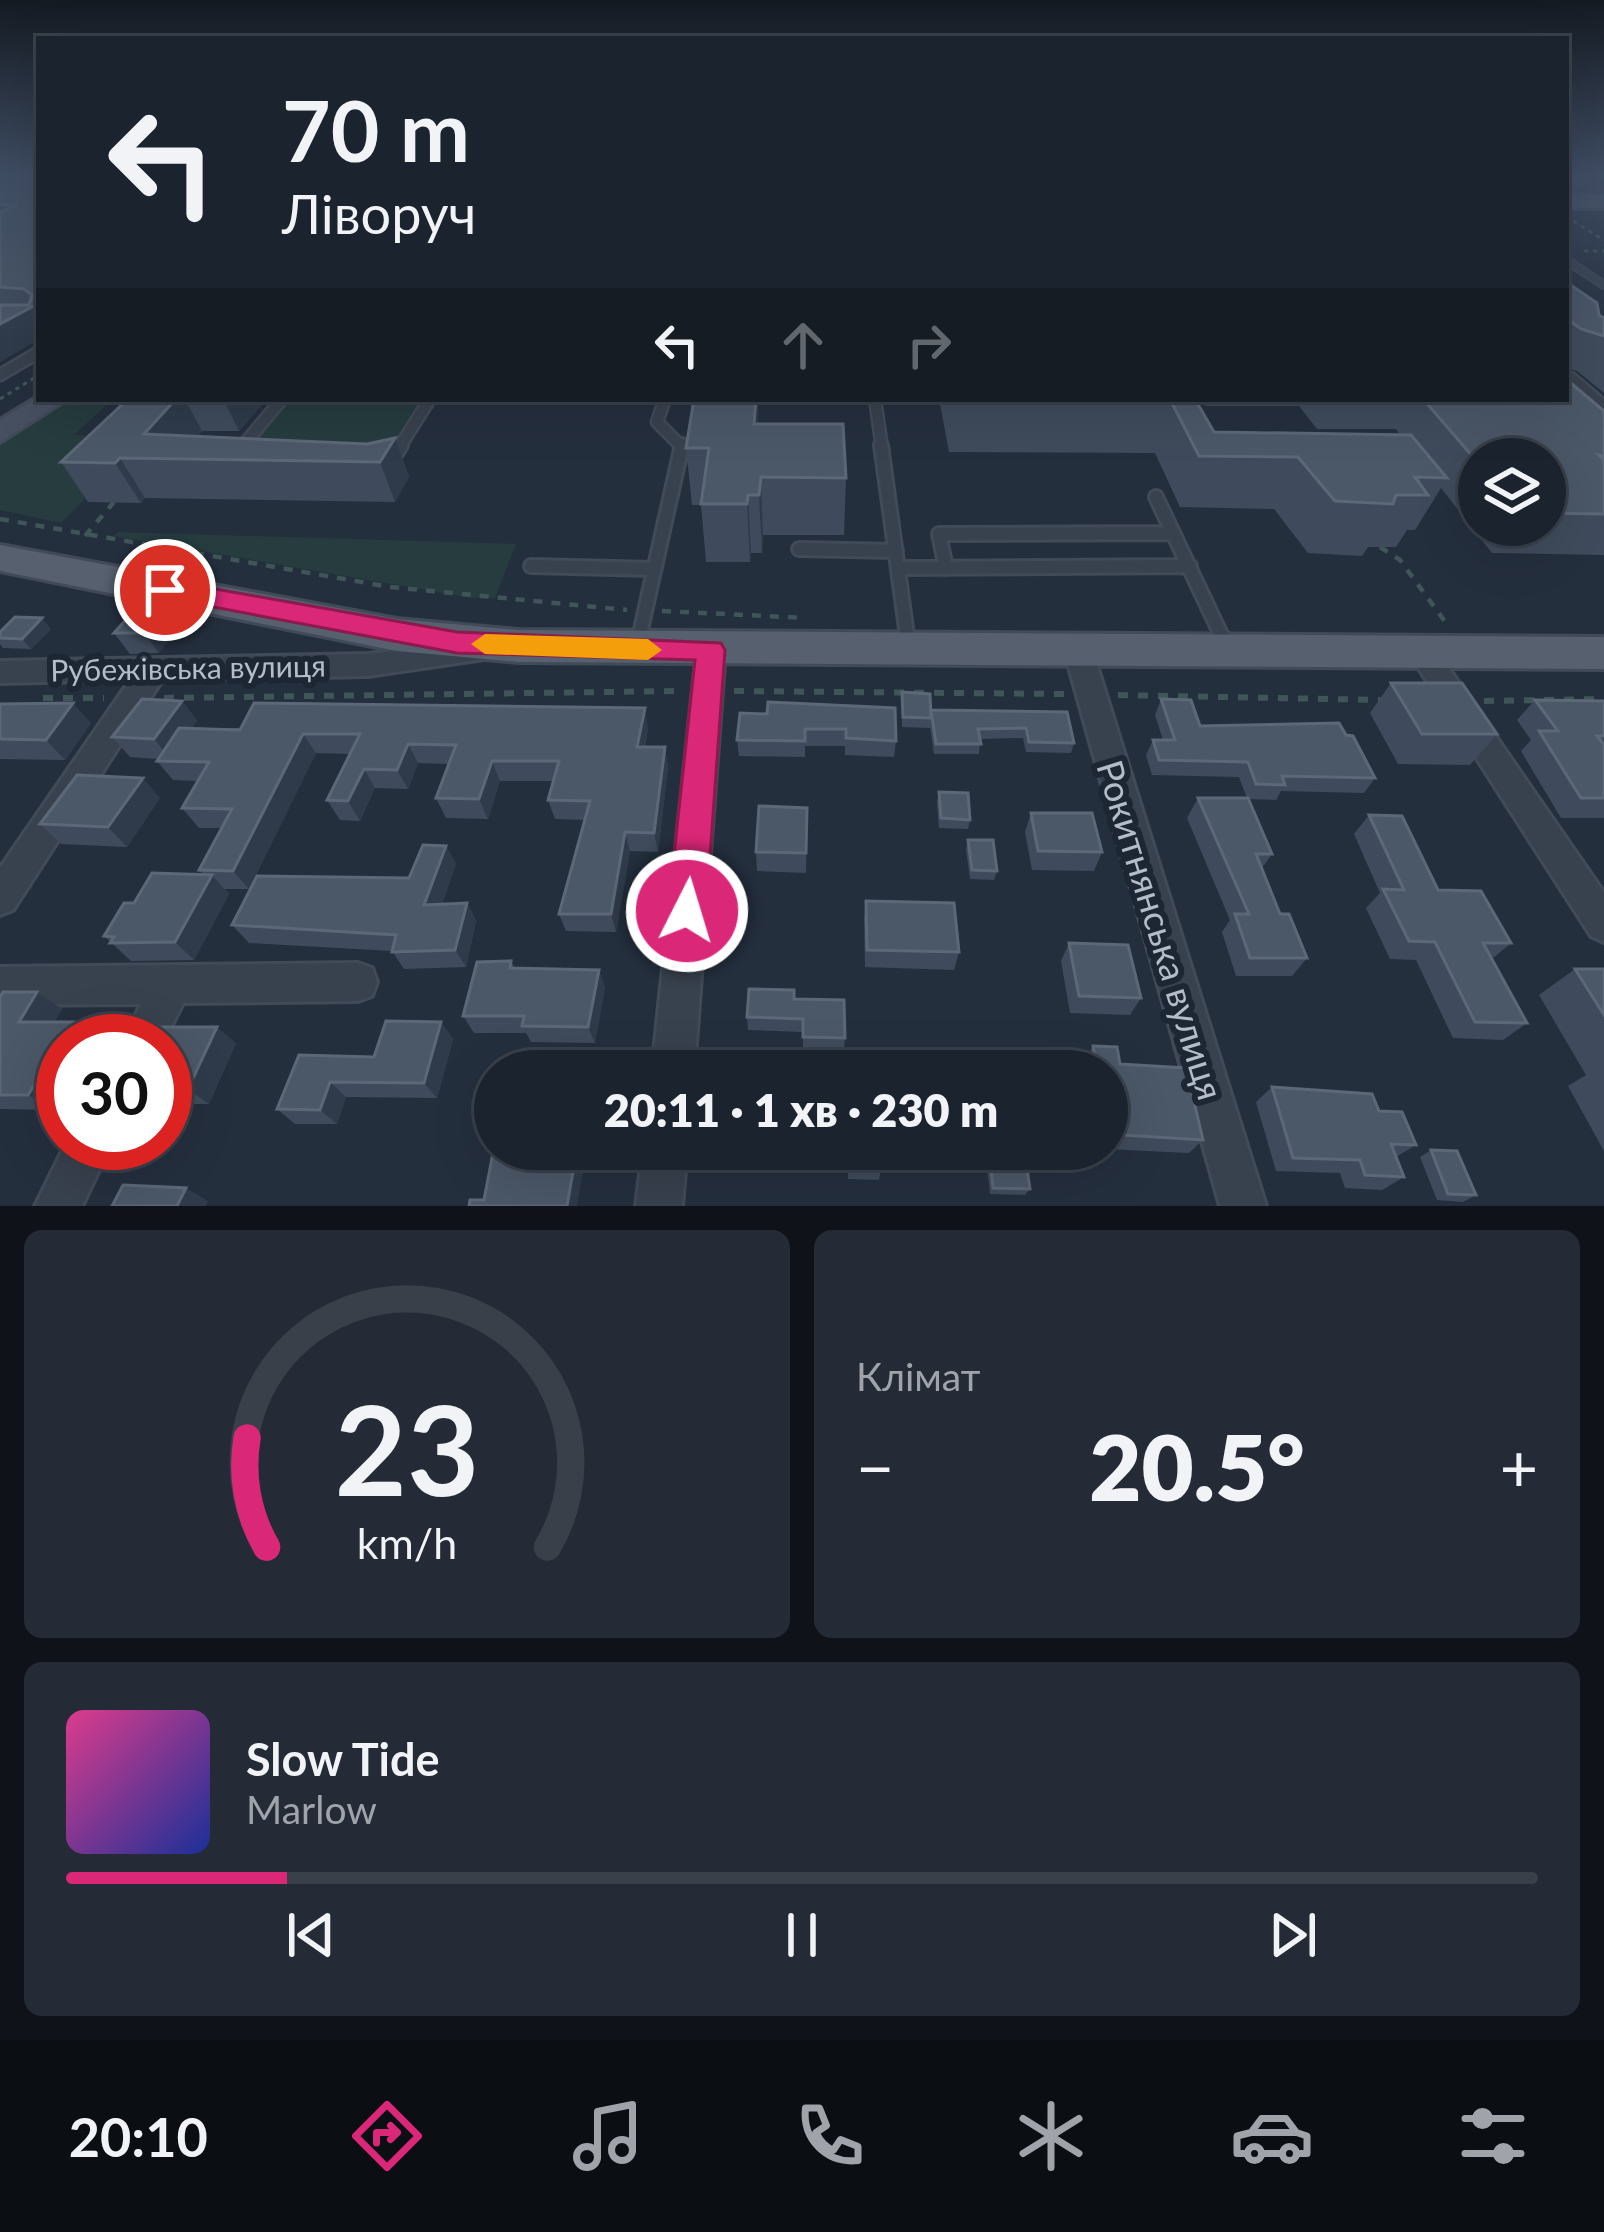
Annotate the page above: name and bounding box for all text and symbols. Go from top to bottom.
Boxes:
text: 70 m [282,79,470,180]
icon: left [84,84,240,240]
text: Ліворуч [282,181,476,246]
icon: left [644,312,710,378]
icon: ahead [770,312,836,378]
icon: right [896,312,962,378]
map controls [1458,438,1566,546]
button: layers [1458,438,1566,546]
pin [114,539,216,641]
icon: arrive [132,557,198,623]
street label: Рубежівська вулиця [50,647,326,687]
street label: Рокитнянська вулиця [1088,755,1234,1105]
position arrow [624,848,750,974]
speed limit sign: 30 [36,1014,192,1170]
text: 20:11 · 1 хв · 230 m [604,1083,998,1137]
text: Клімат [856,1353,980,1399]
text: 23 [335,1373,479,1523]
text: 20.5° [1089,1412,1305,1520]
text: − [856,1427,894,1506]
text: + [1500,1427,1538,1506]
text: km/h [357,1517,457,1568]
text: Slow Tide [246,1732,440,1786]
text: Marlow [246,1786,377,1832]
icon: previous [278,1902,344,1968]
icon: pause [769,1902,835,1968]
icon: next [1260,1902,1326,1968]
icon: directions [345,2094,429,2178]
icon: music [566,2094,650,2178]
icon: phone [788,2094,872,2178]
icon: climate [1009,2094,1093,2178]
icon: car [1230,2094,1314,2178]
icon: filters [1451,2094,1535,2178]
text: 20:10 [69,2104,208,2169]

